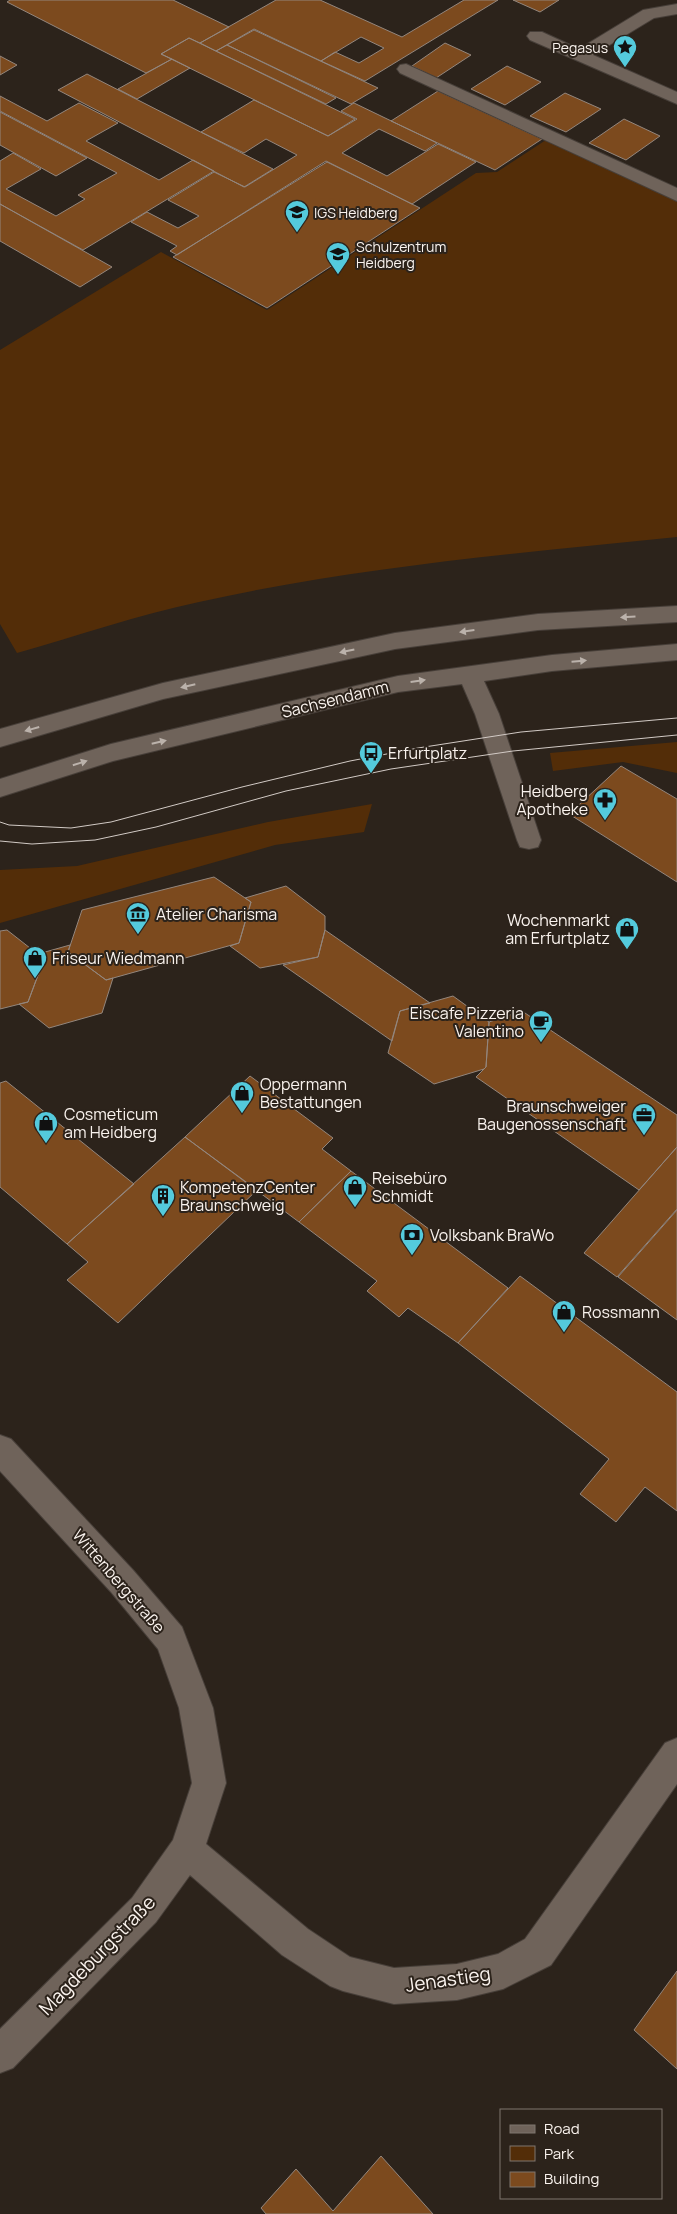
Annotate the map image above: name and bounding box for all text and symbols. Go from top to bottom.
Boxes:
place icon: Pegasus [612,34,638,68]
place label: Pegasus [552,38,608,57]
school or university icon: IGS Heidberg [284,199,310,233]
place label: IGS Heidberg [314,203,397,222]
place label: Schulzentrum Heidberg [356,237,446,272]
school or university icon: Schulzentrum Heidberg [325,241,351,275]
one-way arrow [620,613,636,621]
one-way arrow [458,627,474,635]
one-way arrow [340,647,355,655]
one-way arrow [572,657,588,665]
street label: Sachsendamm [279,675,391,723]
one-way arrow [410,677,426,685]
one-way arrow [181,682,196,690]
one-way arrow [24,726,39,734]
one-way arrow [151,738,166,746]
bus stop icon: Erfurtplatz [358,740,384,774]
place label: Erfurtplatz [388,742,467,764]
one-way arrow [73,758,88,766]
place label: Heidberg Apotheke [517,780,588,820]
pharmacy icon: Heidberg Apotheke [592,787,618,821]
museum icon: Atelier Charisma [125,901,151,935]
place label: Atelier Charisma [156,903,277,925]
place label: Wochenmarkt am Erfurtplatz [505,909,610,949]
shop icon: Wochenmarkt am Erfurtplatz [614,916,640,950]
shop icon: Friseur Wiedmann [22,945,48,979]
place label: Friseur Wiedmann [52,947,184,969]
place label: Eiscafe Pizzeria Valentino [410,1002,524,1042]
cafe icon: Eiscafe Pizzeria Valentino [528,1009,554,1043]
place label: Oppermann Bestattungen [260,1073,362,1113]
shop icon: Oppermann Bestattungen [229,1080,255,1114]
place label: Braunschweiger Baugenossenschaft [477,1095,626,1135]
office icon: Braunschweiger Baugenossenschaft [631,1102,657,1136]
place label: Cosmeticum am Heidberg [64,1103,158,1143]
shop icon: Cosmeticum am Heidberg [33,1110,59,1144]
place label: Reisebüro Schmidt [372,1167,447,1207]
shop icon: Reisebüro Schmidt [342,1174,368,1208]
place label: KompetenzCenter Braunschweig [180,1176,315,1216]
building icon: KompetenzCenter Braunschweig [150,1183,176,1217]
bank icon: Volksbank BraWo [399,1222,425,1256]
place label: Volksbank BraWo [430,1224,554,1246]
shop icon: Rossmann [551,1299,577,1333]
place label: Rossmann [582,1301,660,1323]
street label: Wittenbergstraße [68,1524,170,1638]
street label: Magdeburgstraße [33,1889,161,2021]
street label: Jenastieg [404,1960,492,1998]
legend [500,2109,662,2199]
text: Road [544,2118,580,2139]
text: Park [544,2143,574,2164]
text: Building [544,2168,599,2189]

